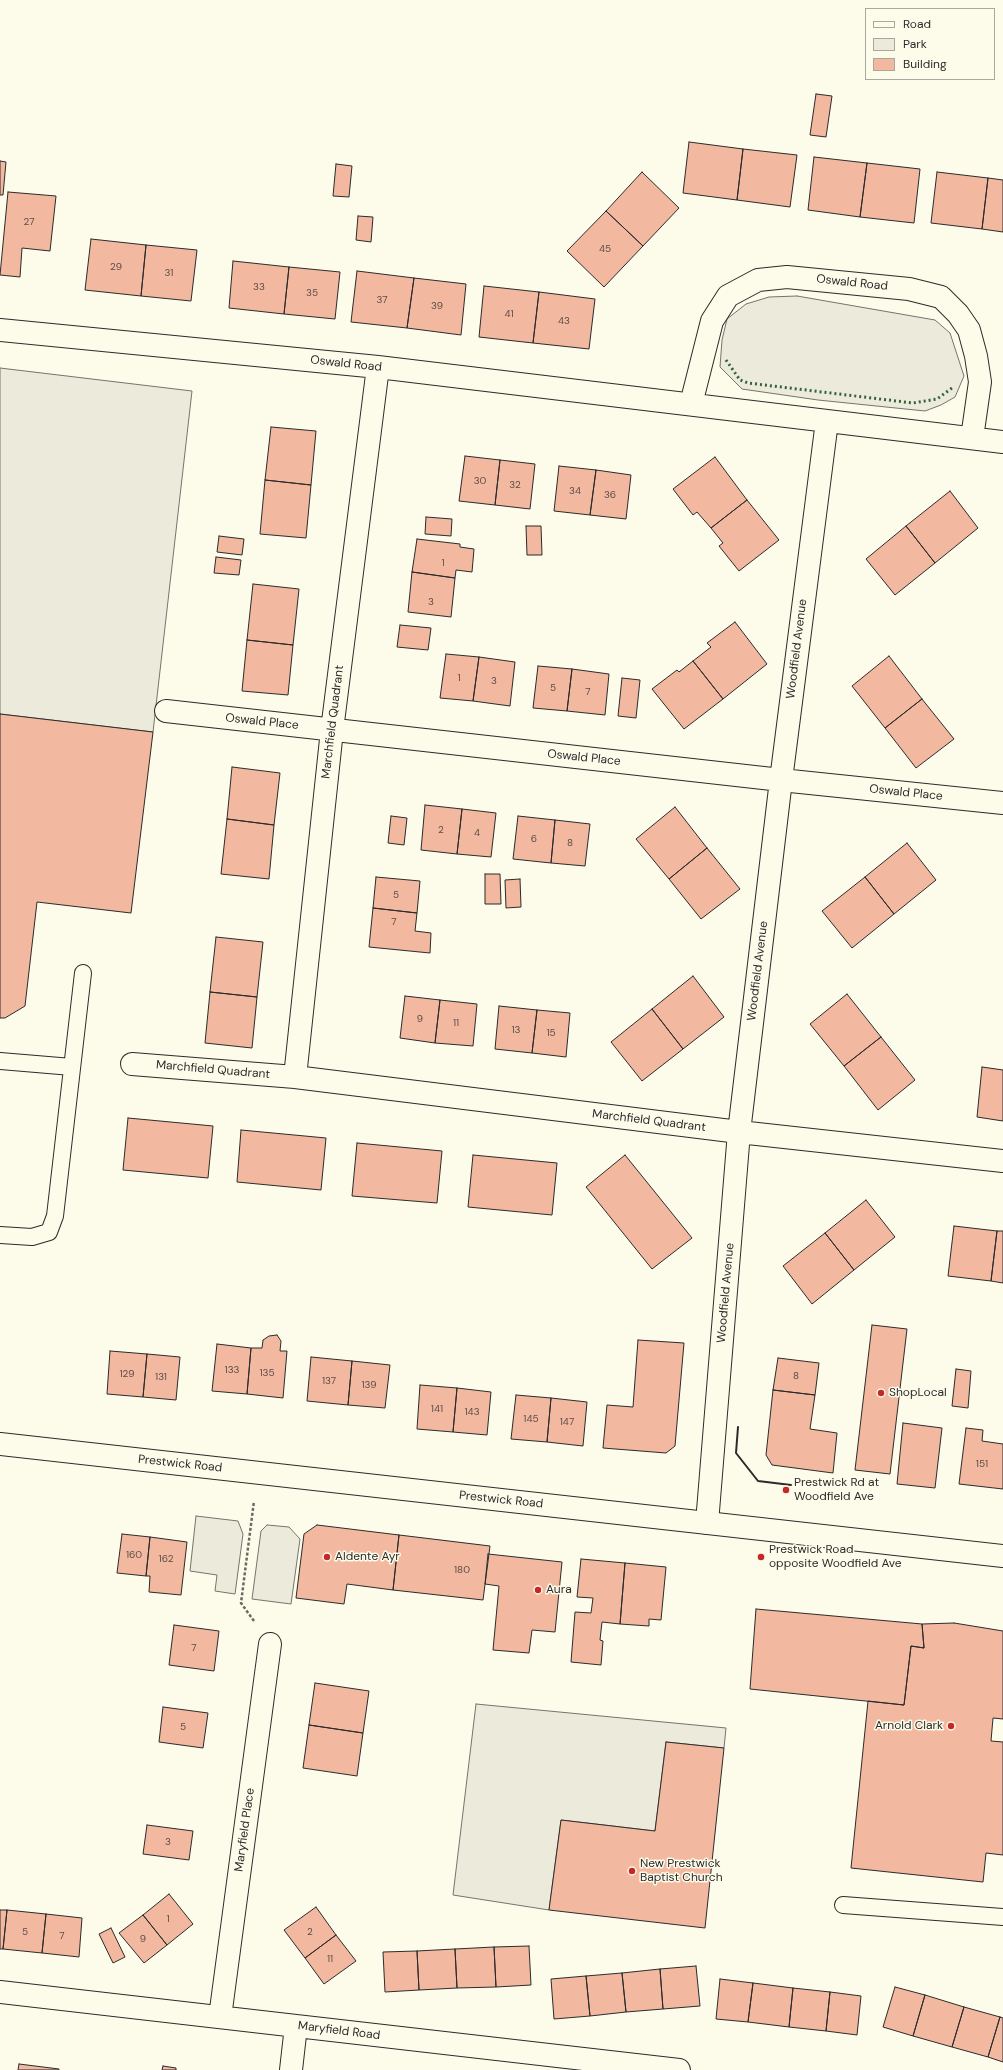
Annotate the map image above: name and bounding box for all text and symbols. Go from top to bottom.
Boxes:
legend [865,8,995,80]
text: Road [903,16,931,32]
text: Park [903,36,927,52]
text: Building [903,56,947,72]
house number: 27 [24,216,34,228]
house number: 45 [599,243,611,255]
house number: 29 [110,261,122,273]
house number: 31 [165,267,173,279]
street label: Oswald Road [816,272,888,294]
house number: 33 [253,281,265,293]
house number: 35 [306,287,318,299]
house number: 37 [376,294,388,306]
house number: 39 [431,300,443,312]
house number: 41 [504,308,514,320]
house number: 43 [558,315,570,327]
street label: Oswald Road [310,353,382,375]
house number: 30 [474,475,486,487]
house number: 32 [509,479,521,491]
house number: 34 [569,485,581,497]
house number: 36 [604,489,616,501]
house number: 1 [441,557,445,569]
house number: 3 [428,596,434,608]
street label: Woodfield Avenue [784,598,810,700]
street label: Marchfield Quadrant [319,664,347,780]
house number: 1 [457,672,461,684]
house number: 3 [491,675,497,687]
house number: 5 [550,682,556,694]
house number: 7 [585,686,591,698]
street label: Oswald Place [225,711,299,733]
street label: Oswald Place [547,747,621,769]
street label: Oswald Place [869,782,943,804]
house number: 2 [438,824,444,836]
house number: 4 [474,827,480,839]
house number: 6 [531,833,537,845]
house number: 8 [567,837,573,849]
house number: 5 [393,889,399,901]
house number: 7 [391,916,397,928]
street label: Woodfield Avenue [745,920,771,1022]
house number: 9 [417,1013,423,1025]
house number: 11 [453,1017,459,1029]
house number: 13 [511,1024,521,1036]
house number: 15 [546,1027,556,1039]
street label: Marchfield Quadrant [155,1058,271,1082]
street label: Marchfield Quadrant [591,1107,707,1135]
street label: Woodfield Avenue [714,1242,738,1344]
house number: 133 [225,1364,239,1376]
house number: 135 [259,1367,275,1379]
house number: 129 [119,1368,135,1380]
house number: 8 [793,1370,799,1382]
house number: 131 [155,1371,167,1383]
house number: 137 [322,1375,336,1387]
house number: 139 [361,1379,377,1391]
place label: ShopLocal [889,1386,947,1400]
marker: ShopLocal [876,1388,886,1398]
house number: 141 [431,1403,443,1415]
house number: 143 [464,1406,480,1418]
house number: 145 [523,1413,539,1425]
house number: 147 [560,1416,574,1428]
street label: Prestwick Road [137,1452,223,1476]
house number: 151 [976,1458,988,1470]
place label: Prestwick Rd at Woodfield Ave [794,1476,879,1504]
marker: Prestwick Rd at Woodfield Ave [781,1485,791,1495]
street label: Prestwick Road [458,1488,544,1512]
place label: Prestwick Road opposite Woodfield Ave [769,1543,902,1571]
house number: 160 [126,1549,142,1561]
place label: Aldente Ayr [335,1550,400,1564]
marker: Aldente Ayr [322,1552,332,1562]
marker: Prestwick Road opposite Woodfield Ave [756,1552,766,1562]
house number: 162 [159,1553,173,1565]
house number: 180 [454,1564,470,1576]
place label: Aura [546,1583,572,1597]
marker: Aura [533,1585,543,1595]
house number: 7 [191,1642,197,1654]
place label: Arnold Clark [875,1719,943,1733]
house number: 5 [180,1721,186,1733]
marker: Arnold Clark [946,1721,956,1731]
street label: Maryfield Place [232,1787,258,1873]
house number: 3 [165,1836,171,1848]
place label: New Prestwick Baptist Church [640,1857,723,1885]
marker: New Prestwick Baptist Church [627,1866,637,1876]
house number: 1 [166,1913,170,1925]
house number: 5 [22,1926,28,1938]
house number: 2 [307,1926,313,1938]
house number: 7 [59,1930,65,1942]
house number: 9 [140,1933,146,1945]
house number: 11 [327,1953,333,1965]
street label: Maryfield Road [297,2019,381,2043]

